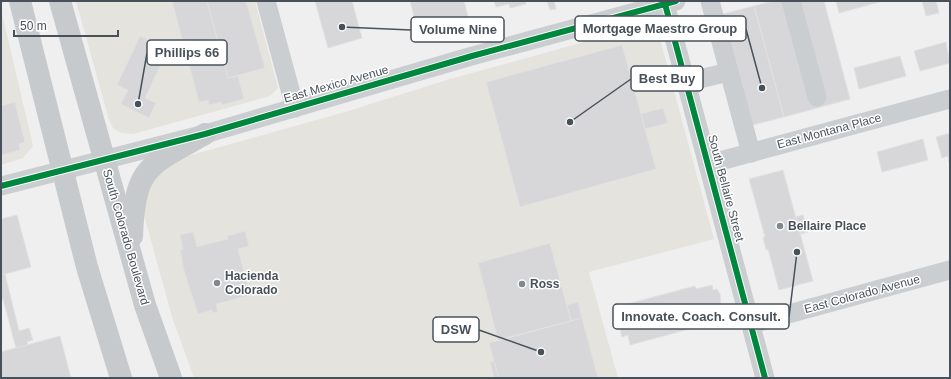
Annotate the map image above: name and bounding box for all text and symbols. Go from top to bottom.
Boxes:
scale bar [14,12,118,38]
callout: Mortgage Maestro Group [575,16,746,41]
callout: Volume Nine [411,17,504,42]
text: 50 m [20,19,47,33]
text: Mortgage Maestro Group [583,21,737,36]
text: Volume Nine [419,22,497,37]
callout: Phillips 66 [147,40,227,65]
text: Phillips 66 [155,45,219,60]
street label: East Mexico Avenue [282,62,390,106]
callout: Best Buy [631,66,703,91]
text: Best Buy [639,71,696,86]
street label: East Montana Place [775,110,883,152]
street label: South Bellaire Street [705,133,747,244]
street label: South Colorado Boulevard [100,167,152,307]
place label: Bellaire Place [788,219,866,233]
marker: Bellaire Place [775,221,785,231]
place label: Hacienda Colorado [225,269,279,297]
street label: East Colorado Avenue [803,272,922,316]
place label: Ross [530,277,560,291]
marker: Hacienda Colorado [212,278,222,288]
marker: Ross [517,279,527,289]
callout: Innovate. Coach. Consult. [613,304,789,329]
text: Innovate. Coach. Consult. [621,309,781,324]
callout: DSW [433,317,479,342]
text: DSW [441,322,472,337]

